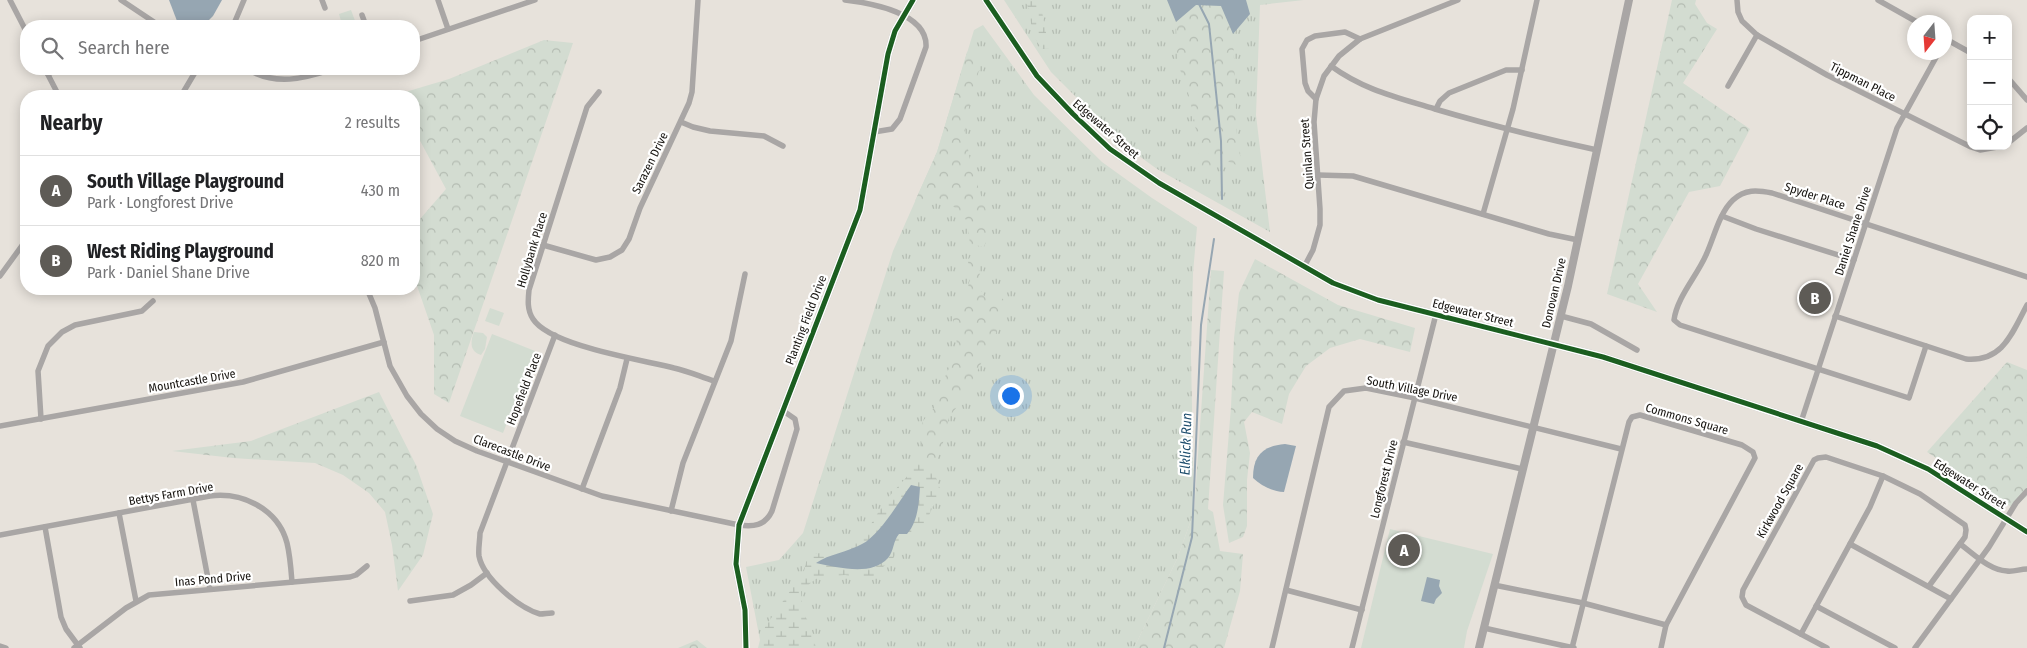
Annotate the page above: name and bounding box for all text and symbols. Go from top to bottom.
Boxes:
north arrow [1907,15,1952,60]
map controls [1967,15,2012,150]
button: + [1967,15,2012,60]
search box [20,20,420,75]
icon: search [38,34,66,62]
text: Search here [78,36,170,59]
street label: Tippman Place [1828,60,1898,105]
button: − [1967,60,2012,105]
street label: Edgewater Street [1070,97,1142,162]
button: locate [1967,105,2012,150]
text: Nearby [40,110,102,136]
text: 2 results [345,113,400,132]
street label: Quinlan Street [1298,118,1316,190]
street label: Sarazen Drive [629,130,671,196]
text: South Village Playground [87,170,284,193]
street label: Spyder Place [1783,180,1847,212]
text: A [52,181,60,200]
text: 430 m [361,181,400,200]
street label: Daniel Shane Drive [1832,185,1874,277]
text: Park · Longforest Drive [87,193,233,212]
street label: Hollybank Place [514,211,550,289]
text: West Riding Playground [87,240,274,263]
text: B [52,251,60,270]
text: 820 m [361,251,400,270]
street label: Donovan Drive [1539,257,1569,329]
text: Park · Daniel Shane Drive [87,263,250,282]
street label: Planting Field Drive [782,273,830,367]
pin: B [1799,279,1831,317]
street label: Edgewater Street [1431,296,1515,330]
street label: Hopefield Place [504,351,544,427]
street label: Mountcastle Drive [147,366,237,396]
street label: South Village Drive [1365,373,1459,405]
your location [998,383,1024,409]
street label: Commons Square [1644,400,1730,438]
water label: Elklick Run [1176,412,1196,476]
street label: Clarecastle Drive [471,432,553,474]
street label: Longforest Drive [1368,438,1401,520]
street label: Edgewater Street [1931,456,2009,512]
street label: Kirkwood Square [1754,461,1806,541]
street label: Bettys Farm Drive [128,480,214,508]
pin: A [1388,531,1420,569]
street label: Inas Pond Drive [174,569,252,589]

